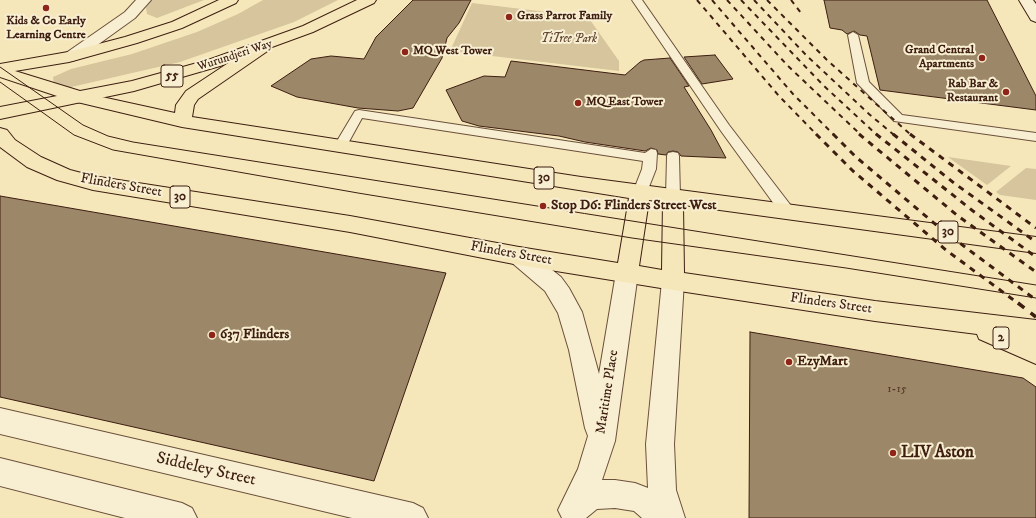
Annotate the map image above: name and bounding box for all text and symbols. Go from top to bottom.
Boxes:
marker: Kids & Co Early Learning Centre [41,3,51,13]
place label: Grass Parrot Family [517,10,612,24]
marker: Grass Parrot Family [504,12,514,22]
place label: Kids & Co Early Learning Centre [6,15,86,43]
park label: TiTree Park [541,33,597,47]
street label: Wurundjeri Way [196,37,274,75]
place label: Grand Central Apartments [905,44,974,72]
place label: MQ West Tower [413,45,492,59]
marker: MQ West Tower [400,47,410,57]
marker: Grand Central Apartments [977,53,987,63]
road number: 55 [161,65,183,87]
place label: Rab Bar & Restaurant [947,78,998,106]
marker: Rab Bar & Restaurant [1001,87,1011,97]
place label: MQ East Tower [586,96,663,110]
marker: MQ East Tower [573,98,583,108]
road number: 30 [534,167,554,189]
street label: Flinders Street [79,171,163,201]
road number: 30 [170,186,190,208]
place label: Stop D6: Flinders Street West [551,198,717,214]
marker: Stop D6: Flinders Street West [538,201,548,211]
road number: 30 [938,221,958,243]
street label: Flinders Street [469,239,553,269]
street label: Flinders Street [789,290,873,318]
place label: 637 Flinders [220,327,289,343]
road number: 2 [993,327,1009,349]
marker: 637 Flinders [207,330,217,340]
street label: Maritime Place [593,349,623,435]
place label: EzyMart [797,354,848,370]
marker: EzyMart [784,357,794,367]
house number: 1-15 [887,383,907,397]
place label: LIV Aston [901,443,974,463]
marker: LIV Aston [888,448,898,458]
street label: Siddeley Street [154,449,258,491]

